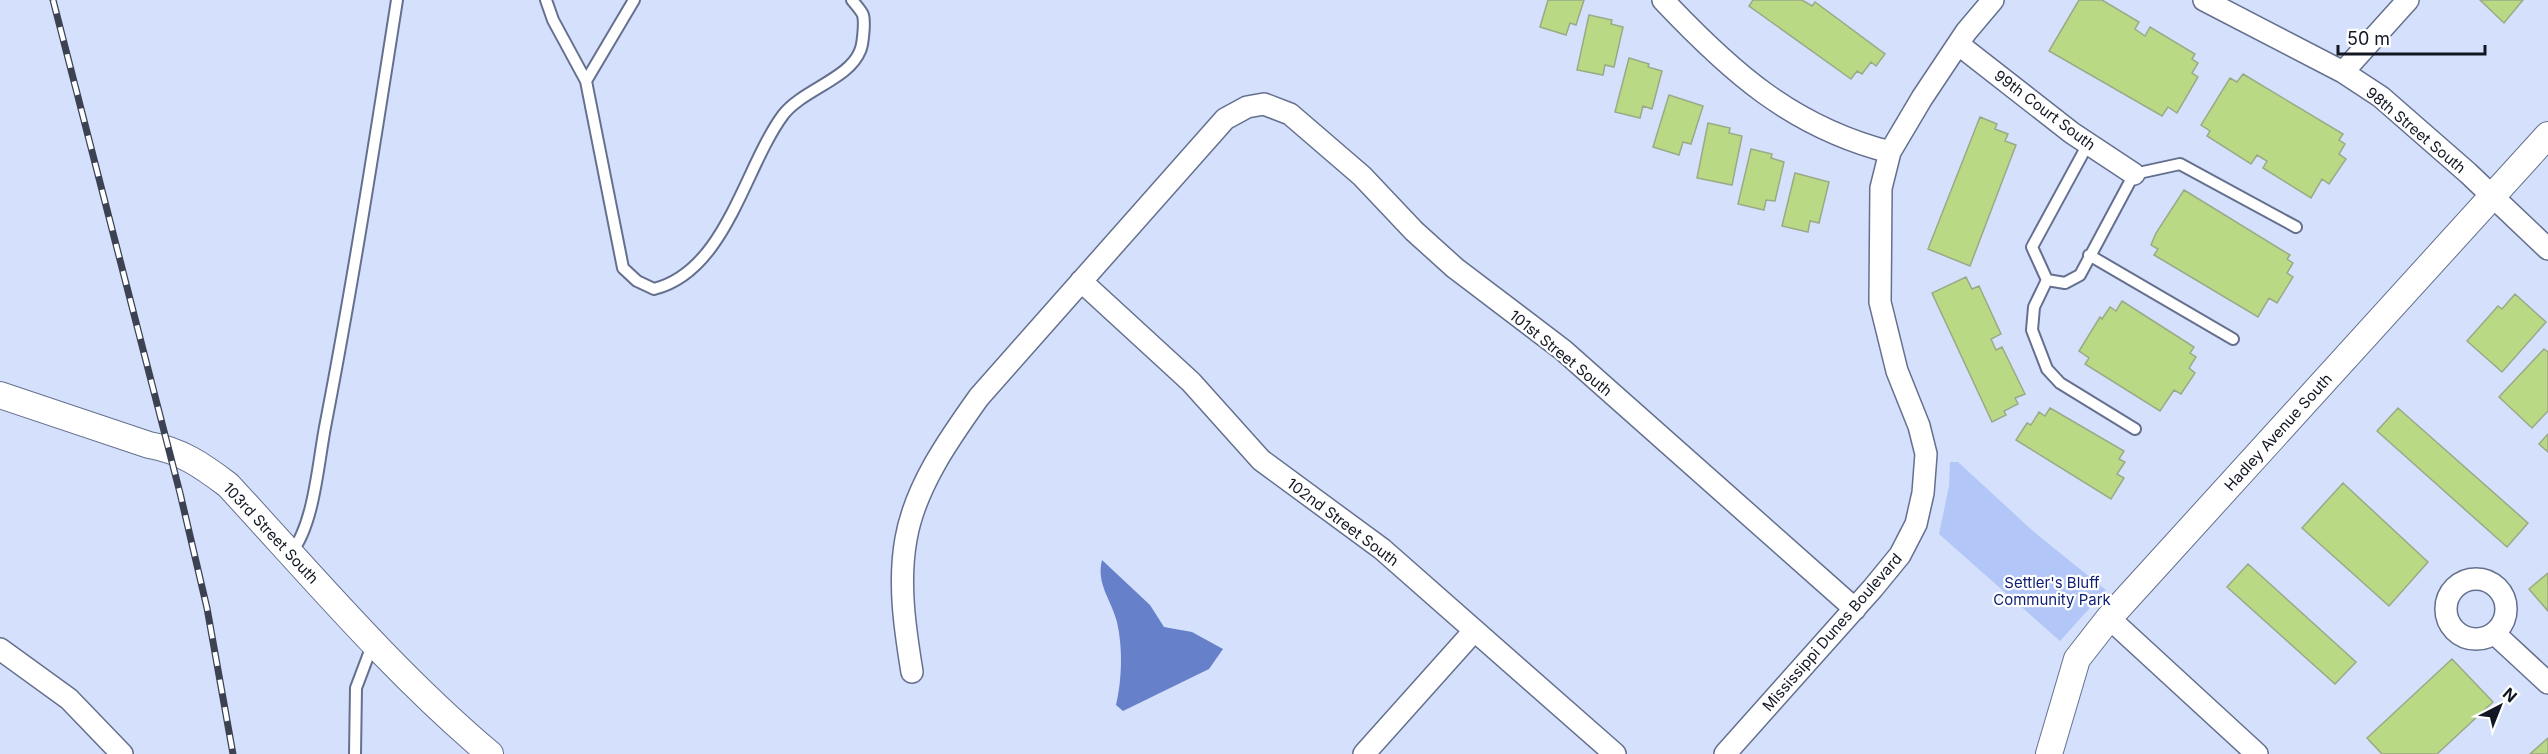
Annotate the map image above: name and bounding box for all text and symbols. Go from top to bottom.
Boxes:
scale bar [2338,18,2485,56]
text: 50 m [2347,28,2390,49]
street label: 99th Court South [1991,66,2099,154]
street label: 98th Street South [2362,83,2470,177]
street label: 101st Street South [1506,306,1616,400]
street label: Hadley Avenue South [2220,369,2336,495]
street label: 102nd Street South [1283,474,1403,570]
street label: 103rd Street South [219,478,323,588]
street label: Mississippi Dunes Boulevard [1758,549,1906,715]
park label: Settler's Bluff Community Park [1993,573,2112,609]
north arrow [2470,676,2530,736]
text: N [2499,683,2521,706]

